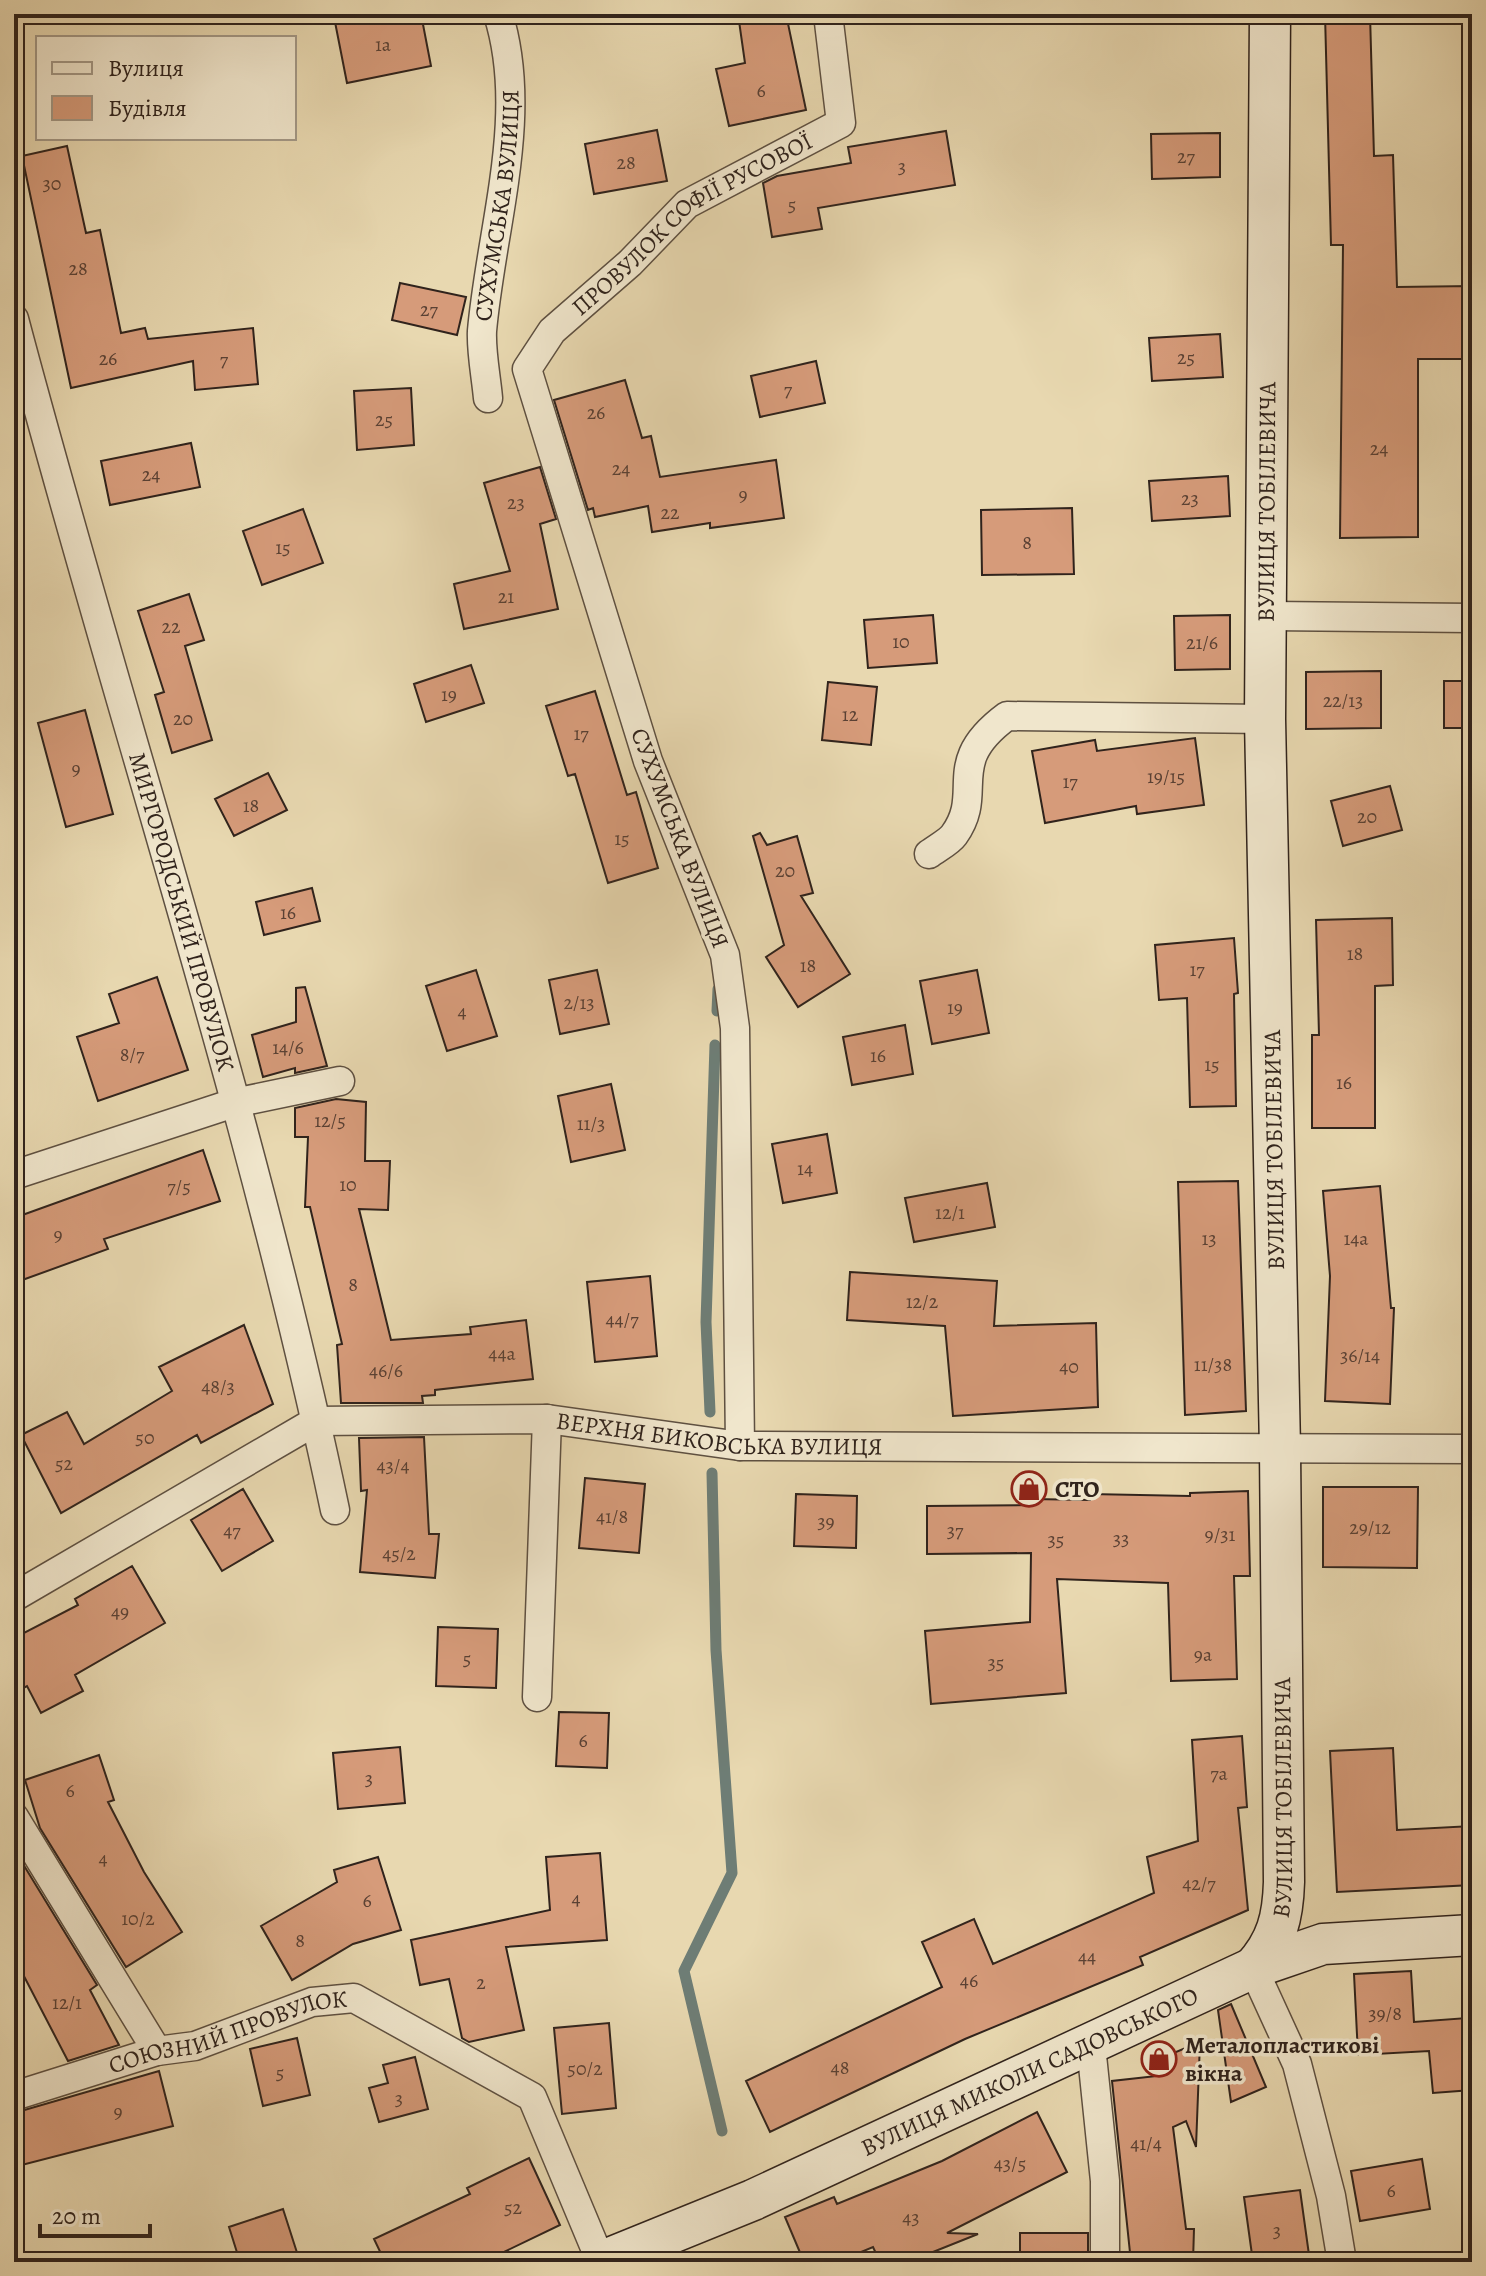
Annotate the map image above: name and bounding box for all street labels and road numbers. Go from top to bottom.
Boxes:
street label: СУХУМСЬКА ВУЛИЦЯ [467,90,526,323]
street label: ПРОВУЛОК СОФІЇ РУСОВОЇ [565,125,818,323]
street label: ВУЛИЦЯ ТОБІЛЕВИЧА [1250,381,1283,622]
street label: СУХУМСЬКА ВУЛИЦЯ [623,724,737,952]
street label: МИРГОРОДСЬКИЙ ПРОВУЛОК [121,749,242,1075]
street label: ВУЛИЦЯ ТОБІЛЕВИЧА [1256,1029,1292,1270]
street label: ВЕРХНЯ БИКОВСЬКА ВУЛИЦЯ [554,1404,883,1463]
street label: ВУЛИЦЯ ТОБІЛЕВИЧА [1264,1677,1300,1920]
street label: ВУЛИЦЯ МИКОЛИ САДОВСЬКОГО [856,1980,1203,2164]
street label: СОЮЗНИЙ ПРОВУЛОК [104,1983,349,2081]

